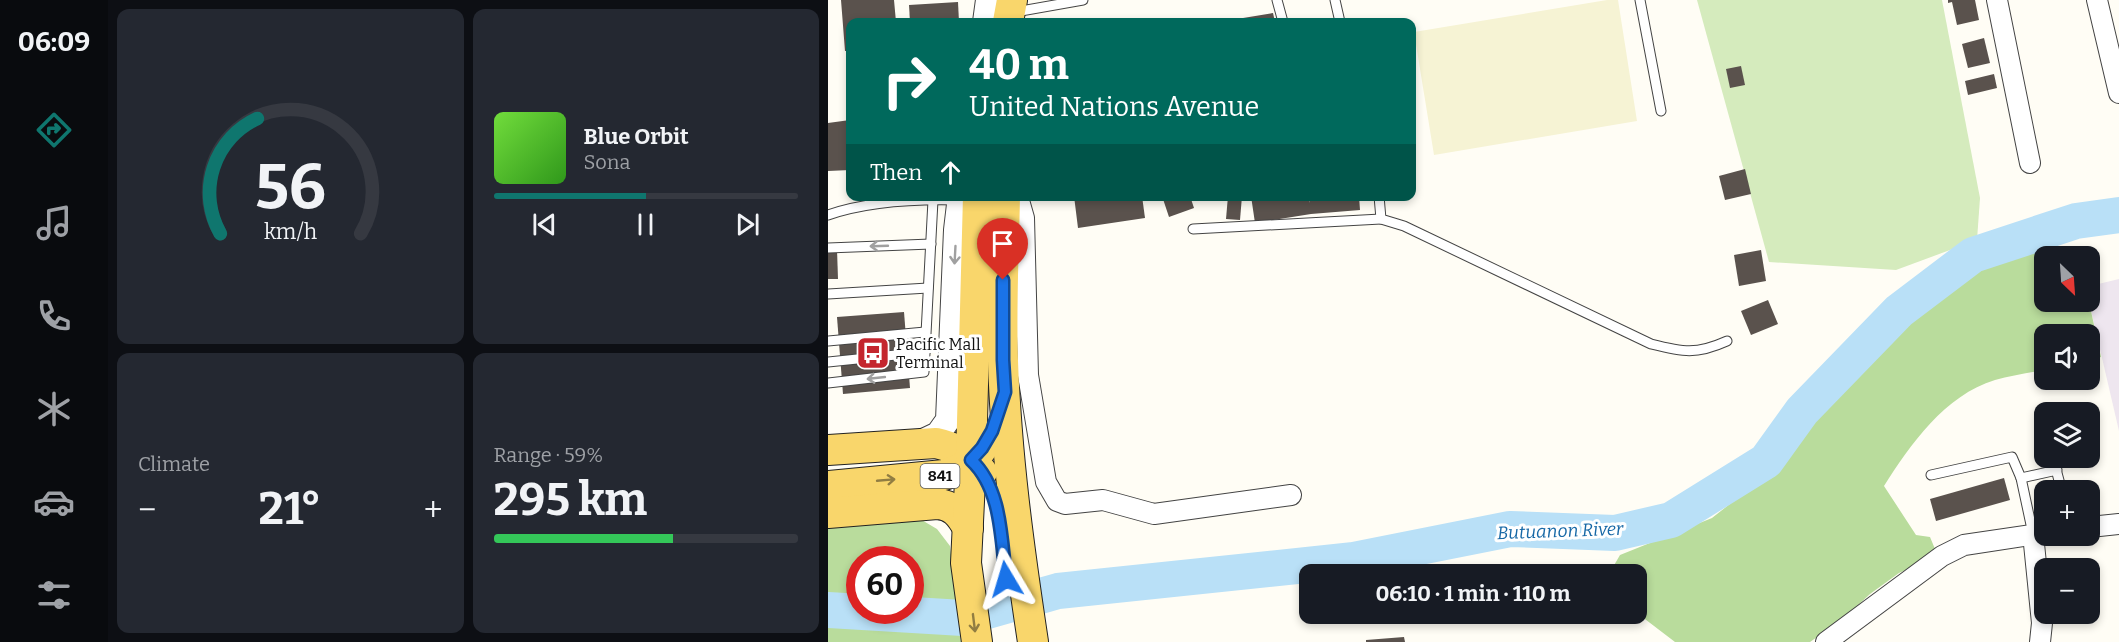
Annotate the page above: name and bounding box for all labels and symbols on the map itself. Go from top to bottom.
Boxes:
pin [977,218,1028,280]
one-way arrow [870,240,890,251]
one-way arrow [950,244,961,264]
north arrow [2034,246,2100,312]
bus stop icon: Pacific Mall Terminal [855,335,891,371]
place label: Pacific Mall Terminal [896,335,981,372]
one-way arrow [867,373,886,384]
road number: 841 [920,464,960,488]
one-way arrow [876,475,896,486]
water label: Butuanon River [1497,518,1624,544]
speed limit sign: 60 [846,546,924,624]
position arrow [974,547,1038,611]
one-way arrow [969,613,980,633]

